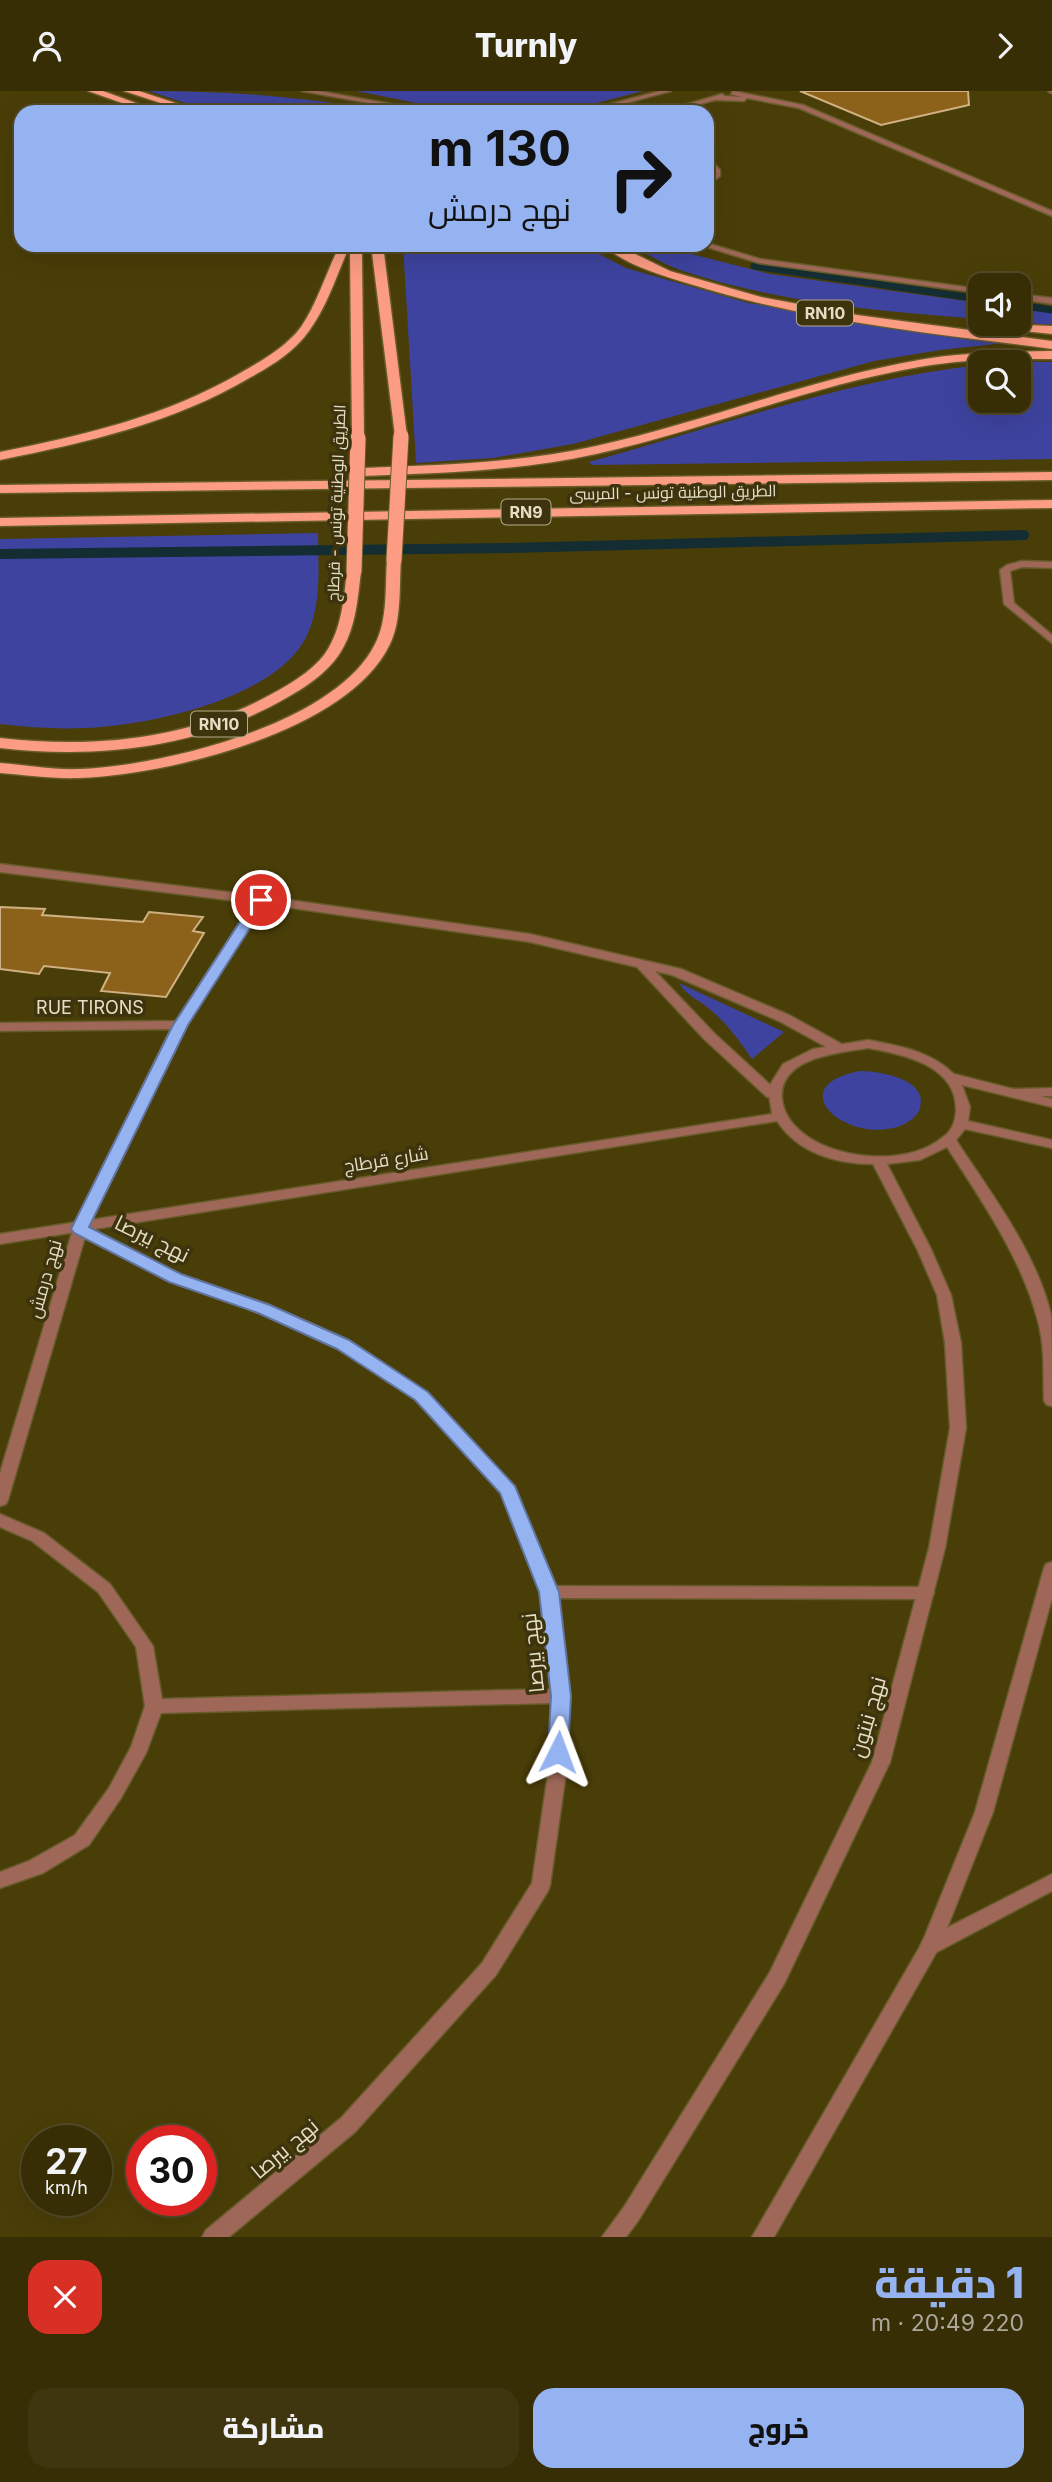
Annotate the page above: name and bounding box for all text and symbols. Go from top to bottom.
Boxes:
text: Turnly [475,26,577,65]
icon: person [28,27,66,65]
icon: forward [986,27,1024,65]
text: 130 m [429,119,571,178]
icon: right [595,133,686,224]
text: نهج درمش [428,190,571,229]
map controls [968,273,1031,413]
button: sound [968,273,1031,336]
road number: RN10 [797,301,853,325]
button: search [968,350,1031,413]
street label: الطريق الوطنية تونس - قرطاج [323,404,351,602]
street label: الطريق الوطنية تونس - المرسى [569,480,777,505]
road number: RN9 [502,499,550,525]
road number: RN10 [191,711,247,737]
pin [231,870,291,930]
icon: arrive [242,881,280,919]
street label: RUE TIRONS [36,997,144,1018]
street label: شارع قرطاج [342,1142,430,1179]
street label: نهج بيرصا [110,1210,194,1269]
street label: نهج درمش [23,1237,68,1321]
street label: نهج بيرصا [516,1612,551,1694]
street label: نهج نبتون [844,1674,893,1761]
position arrow [521,1715,595,1789]
street label: نهج بيرصا [246,2113,325,2185]
speed limit sign: 30 [126,2125,217,2216]
text: 27 [45,2140,88,2182]
text: km/h [45,2177,88,2198]
text: 1 دقيقة [874,2257,1024,2308]
button: close [28,2260,102,2334]
text: 220 m · 20:49 [871,2309,1024,2337]
button: مشاركة [28,2388,519,2468]
button: خروج [533,2388,1024,2468]

